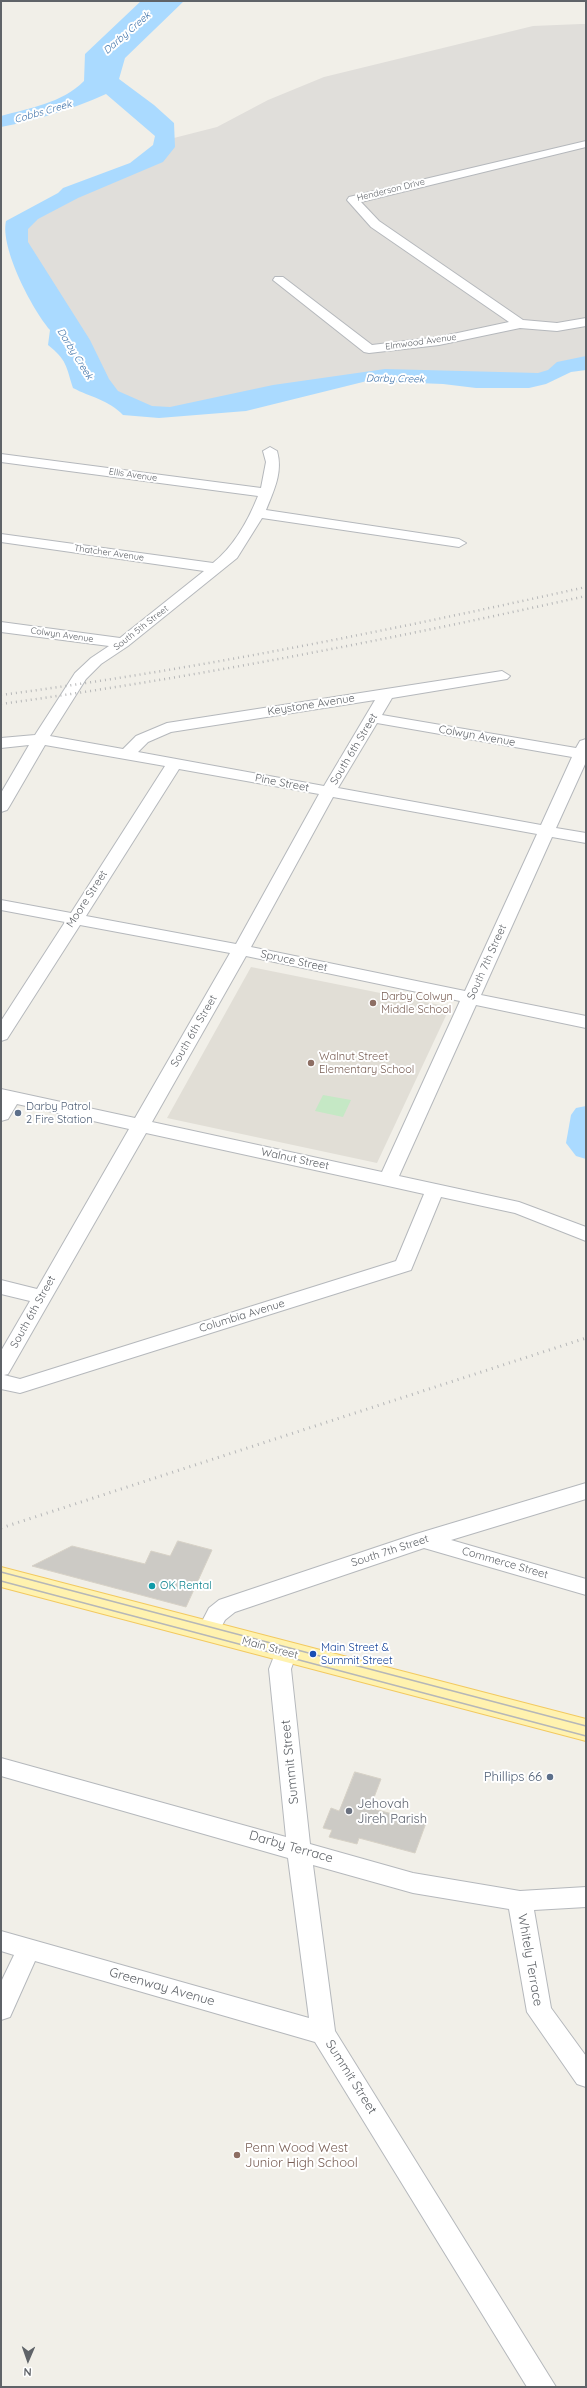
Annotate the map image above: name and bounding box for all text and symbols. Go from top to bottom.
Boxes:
water label: Darby Creek [101,9,153,57]
water label: Cobbs Creek [13,98,73,126]
street label: Henderson Drive [356,176,426,204]
water label: Darby Creek [54,326,96,382]
street label: Elmwood Avenue [385,332,457,352]
water label: Darby Creek [366,372,424,386]
street label: Ellis Avenue [108,466,158,484]
street label: Thatcher Avenue [73,543,145,563]
street label: South 5th Street [112,603,170,653]
street label: Colwyn Avenue [30,625,94,645]
street label: Keystone Avenue [266,692,356,718]
street label: South 6th Street [327,711,381,787]
street label: Colwyn Avenue [438,723,516,749]
street label: Pine Street [254,771,310,795]
street label: Moore Street [64,868,110,930]
street label: South 7th Street [465,922,509,1002]
street label: Spruce Street [259,947,329,975]
place label: Darby Colwyn Middle School [381,990,453,1016]
street label: South 6th Street [168,993,220,1069]
marker: Darby Colwyn Middle School [368,998,378,1008]
place label: Walnut Street Elementary School [319,1050,414,1076]
marker: Walnut Street Elementary School [306,1058,316,1068]
place label: Darby Patrol 2 Fire Station [26,1100,93,1126]
marker: Darby Patrol 2 Fire Station [13,1108,23,1118]
street label: Walnut Street [260,1145,330,1173]
street label: South 6th Street [8,1273,58,1351]
street label: Columbia Avenue [198,1297,286,1335]
street label: South 7th Street [350,1532,430,1570]
street label: Commerce Street [460,1544,550,1582]
place label: OK Rental [160,1579,212,1593]
marker: OK Rental [147,1581,157,1591]
street label: Main Street [241,1634,299,1662]
place label: Main Street & Summit Street [321,1641,393,1667]
marker: Main Street & Summit Street [308,1649,318,1659]
street label: Summit Street [278,1719,302,1805]
place label: Phillips 66 [484,1769,542,1785]
marker: Phillips 66 [545,1772,555,1782]
place label: Jehovah Jireh Parish [357,1796,427,1827]
marker: Jehovah Jireh Parish [344,1806,354,1816]
street label: Darby Terrace [247,1828,335,1866]
street label: Whitely Terrace [514,1913,546,2007]
street label: Greenway Avenue [107,1964,217,2010]
street label: Summit Street [322,2037,380,2117]
place label: Penn Wood West Junior High School [245,2140,358,2171]
marker: Penn Wood West Junior High School [232,2150,242,2160]
north arrow [8,2340,48,2380]
text: N [23,2365,32,2379]

